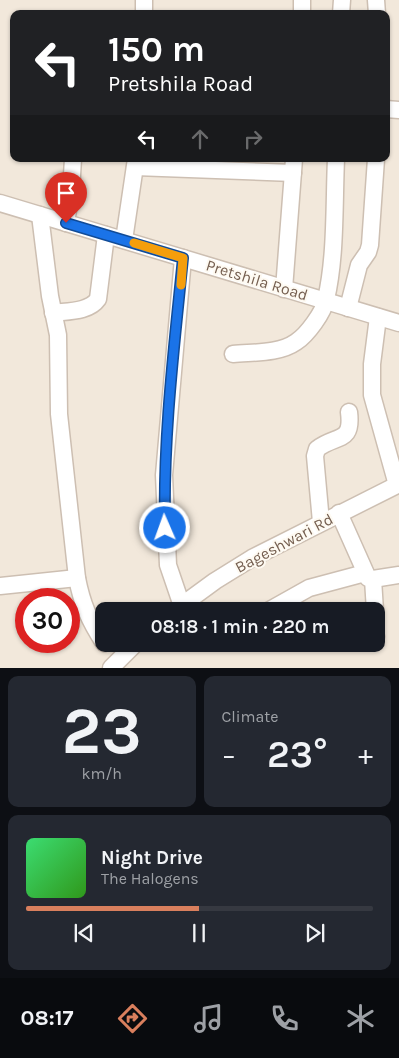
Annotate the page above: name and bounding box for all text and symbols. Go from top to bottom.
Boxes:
text: 150 m [108,29,205,70]
icon: left [25,30,90,95]
text: Pretshila Road [108,71,253,97]
icon: left [133,125,161,153]
icon: ahead [186,125,214,153]
icon: right [239,125,267,153]
pin [45,172,87,223]
icon: arrive [52,179,80,207]
street label: Pretshila Road [204,255,310,305]
position arrow [138,501,190,553]
street label: Bageshwari Rd [232,509,336,577]
speed limit sign: 30 [15,588,80,653]
text: 08:18 · 1 min · 220 m [151,616,329,638]
text: 23 [62,693,142,769]
text: Climate [222,707,279,726]
text: 23° [267,732,327,777]
text: − [222,738,236,771]
text: + [358,738,373,771]
text: km/h [81,764,122,783]
text: Night Drive [101,847,203,869]
text: The Halogens [101,869,199,888]
icon: previous [70,919,98,947]
icon: pause [185,919,213,947]
icon: next [301,919,329,947]
icon: directions [115,1001,150,1036]
icon: music [191,1001,226,1036]
icon: phone [267,1001,302,1036]
icon: climate [343,1001,378,1036]
text: 08:17 [21,1005,73,1031]

